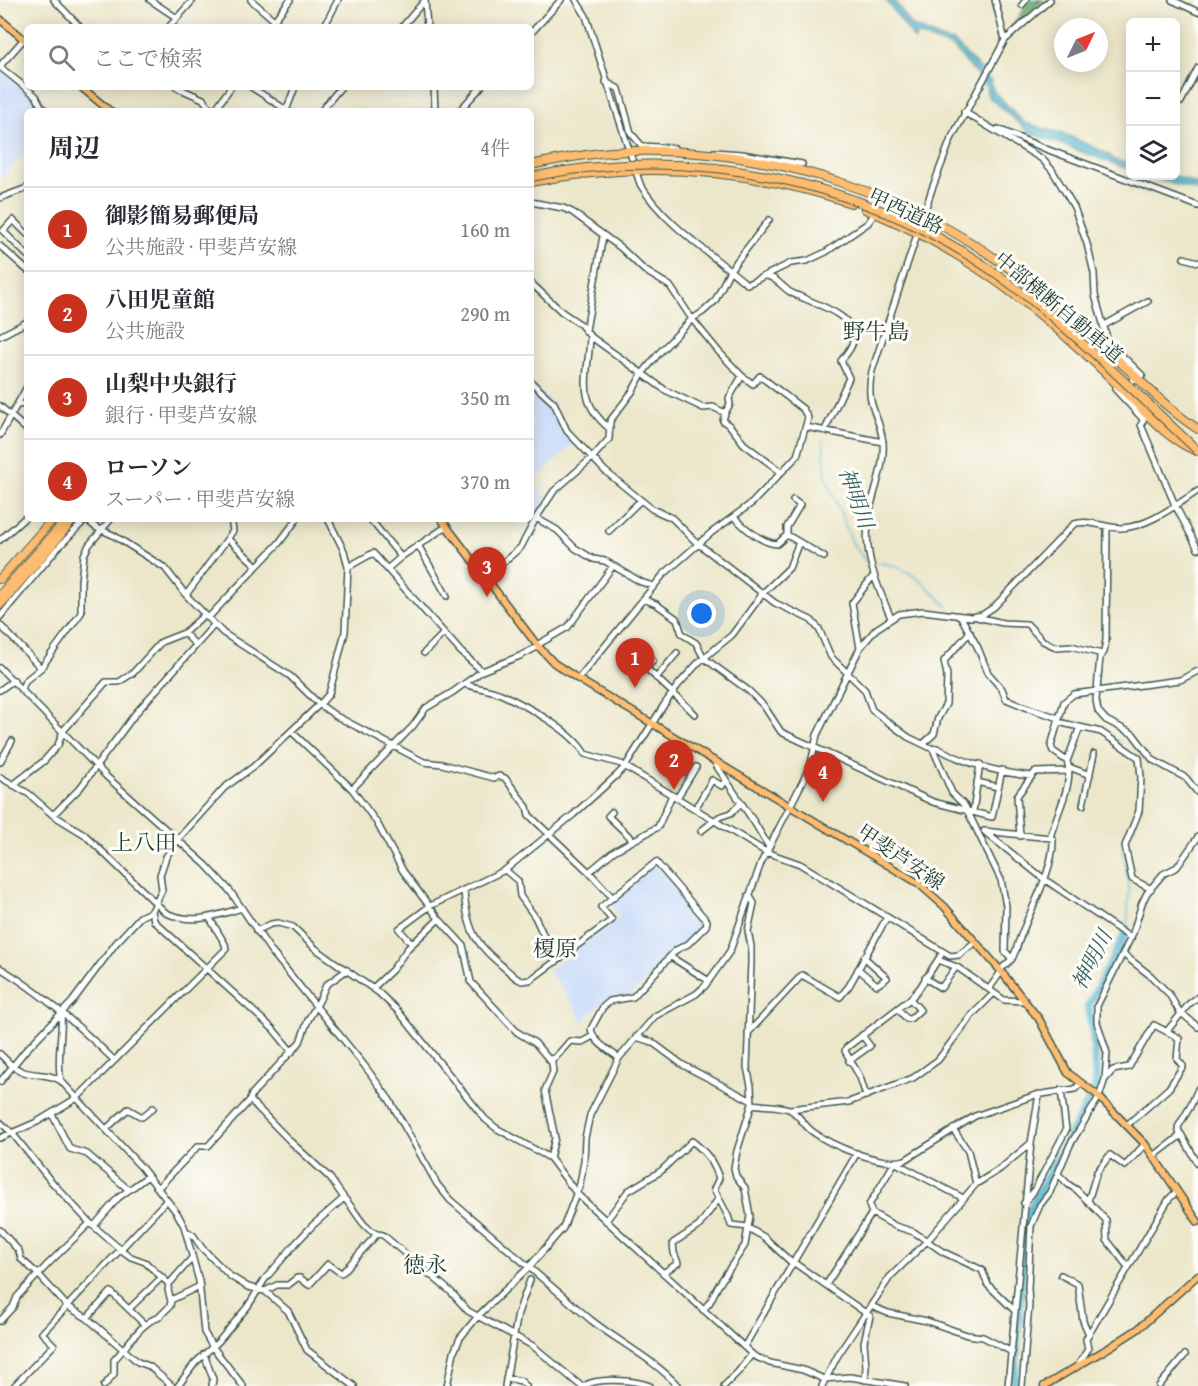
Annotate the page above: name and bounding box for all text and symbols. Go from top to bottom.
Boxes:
north arrow [1054,18,1108,72]
map controls [1126,18,1180,180]
button: + [1126,18,1180,72]
search box [24,24,534,90]
icon: search [45,41,78,74]
text: ここで検索 [93,42,203,74]
button: − [1126,72,1180,126]
button: layers [1126,126,1180,180]
text: 周辺 [48,128,100,167]
text: 4件 [480,133,510,162]
street label: 甲西道路 [864,181,949,241]
text: 御影簡易郵便局 [105,199,259,231]
text: 1 [62,215,73,244]
text: 160 m [460,215,510,244]
text: 公共施設 · 甲斐芦安線 [105,232,297,261]
street label: 中部横断自動車道 [989,244,1130,369]
text: 八田児童館 [105,283,215,315]
text: 2 [62,299,73,328]
text: 290 m [460,299,510,328]
district label: 野牛島 [843,315,909,347]
text: 公共施設 [105,316,185,345]
text: 山梨中央銀行 [105,367,237,399]
text: 3 [62,383,73,412]
text: 350 m [460,383,510,412]
text: 銀行 · 甲斐芦安線 [105,400,257,429]
text: ローソン [105,451,192,483]
water label: 神明川 [831,463,882,535]
text: 4 [62,467,73,496]
text: 370 m [460,467,510,496]
text: スーパー · 甲斐芦安線 [105,484,295,513]
pin: 3 [468,548,506,597]
your location [687,599,716,628]
pin: 1 [616,638,654,688]
pin: 2 [654,740,694,790]
pin: 4 [804,752,842,802]
street label: 甲斐芦安線 [852,817,951,897]
district label: 上八田 [111,826,177,858]
water label: 神明川 [1063,923,1121,995]
district label: 榎原 [533,932,577,964]
district label: 徳永 [403,1248,447,1280]

